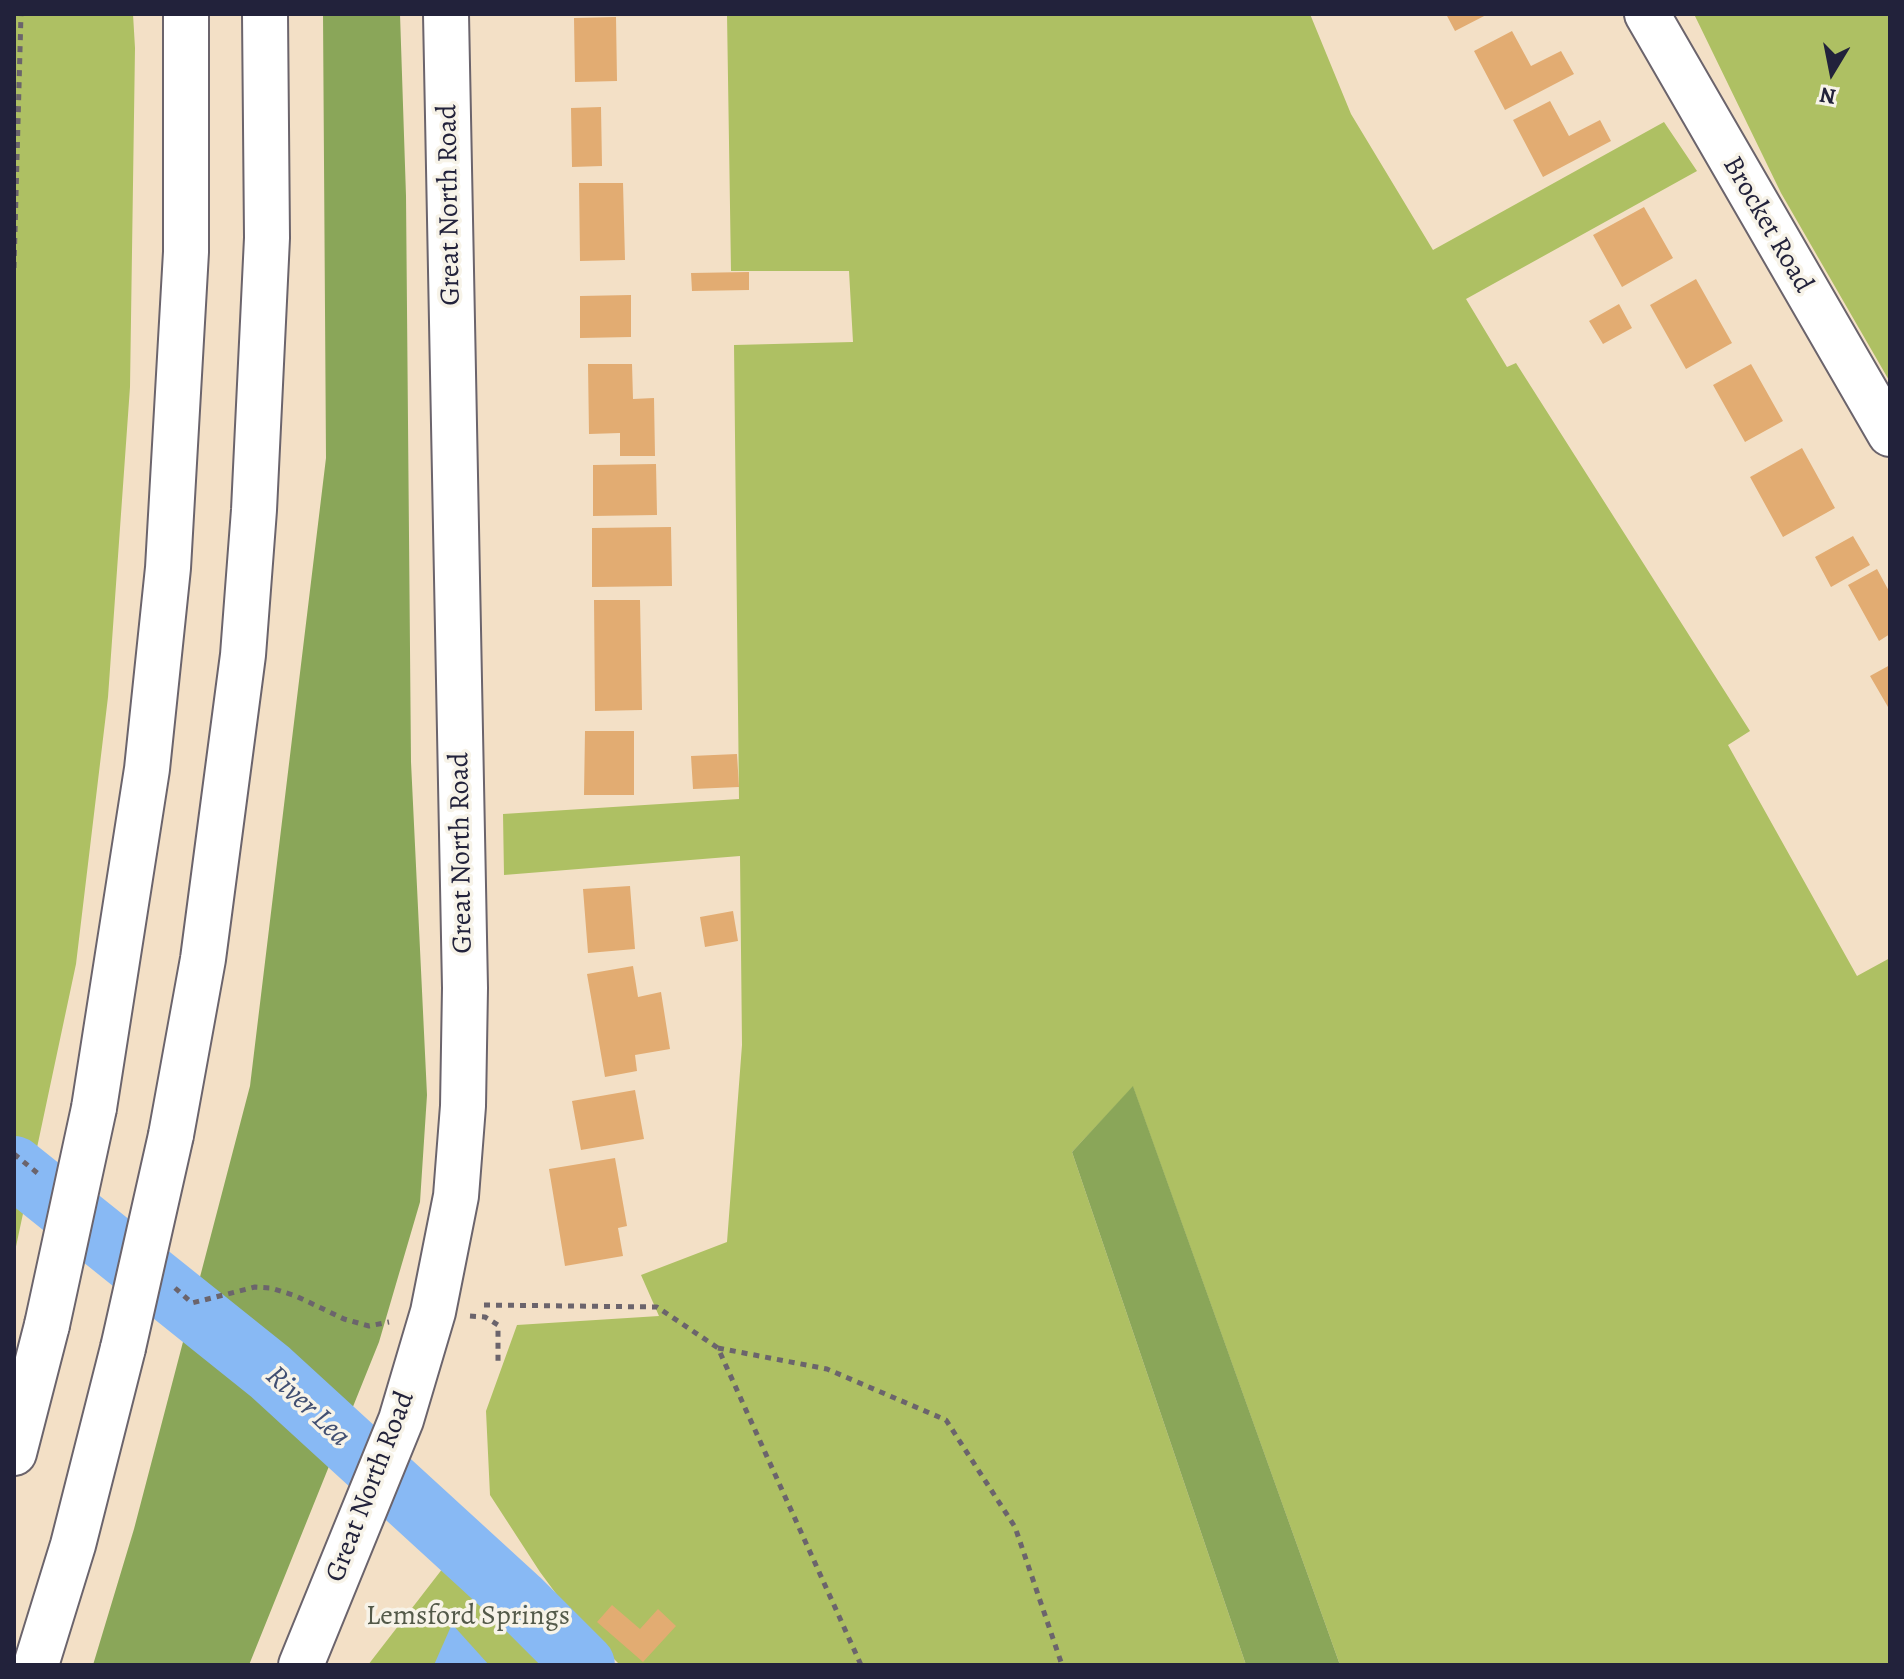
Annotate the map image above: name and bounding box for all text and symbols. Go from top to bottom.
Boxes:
north arrow [1792,32,1872,112]
text: N [1817,79,1838,112]
street label: Great North Road [431,104,469,306]
street label: Brocket Road [1715,151,1819,299]
street label: Great North Road [443,752,481,954]
water label: River Lea [257,1359,357,1455]
street label: Great North Road [319,1387,423,1587]
park label: Lemsford Springs [366,1600,570,1634]

